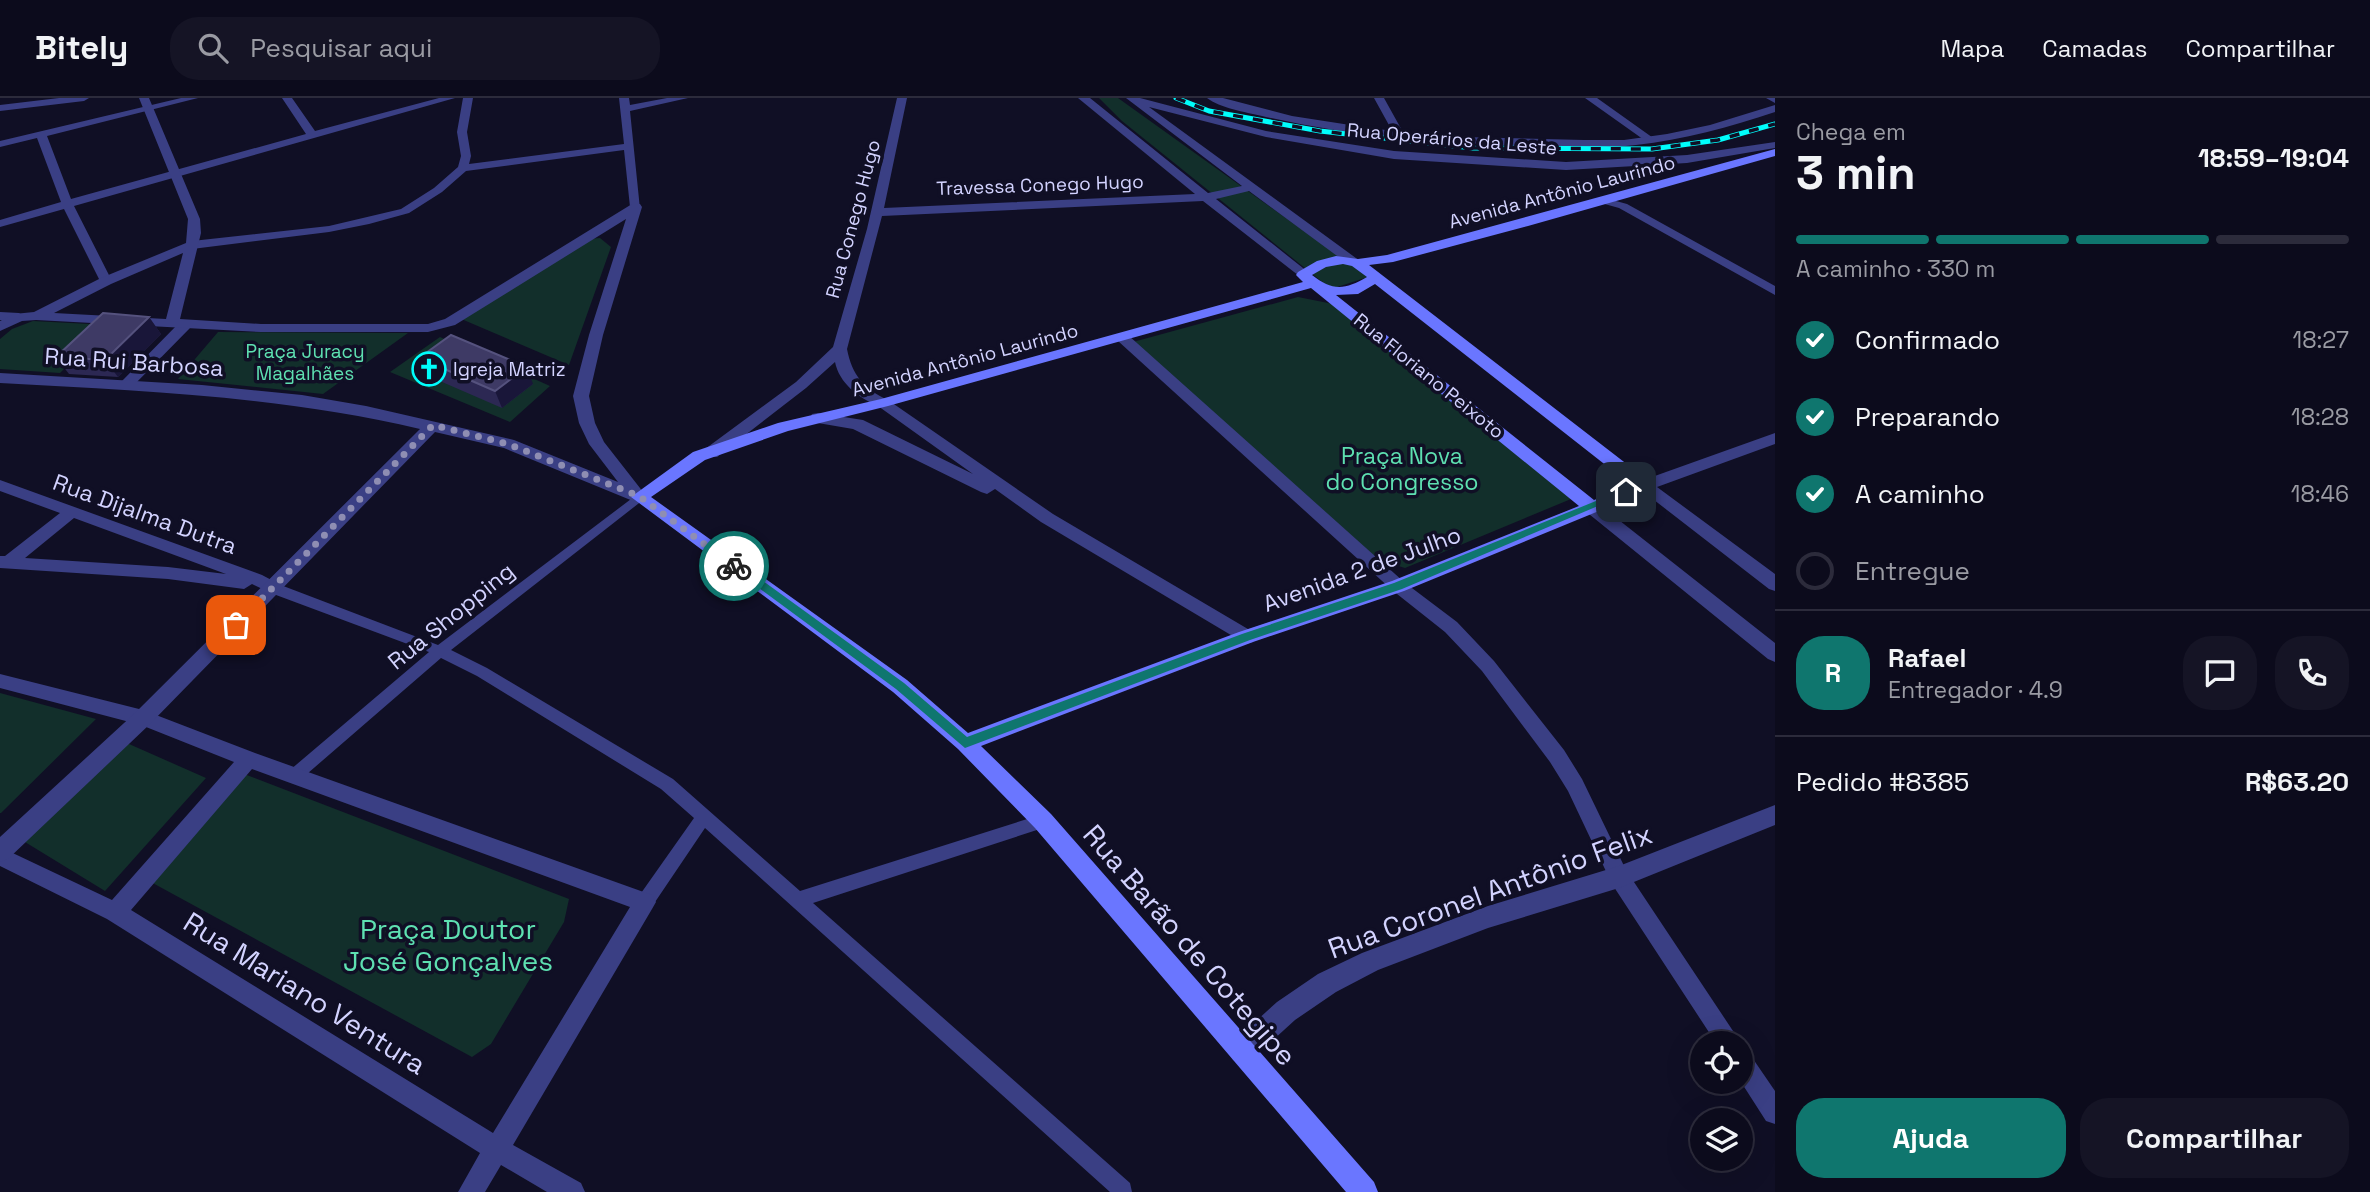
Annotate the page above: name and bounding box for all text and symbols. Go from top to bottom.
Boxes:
search box [170,17,660,80]
text: Bitely [35,27,128,69]
icon: search [194,29,232,67]
text: Pesquisar aqui [250,31,432,65]
text: Mapa [1940,33,2004,64]
text: Camadas [2042,33,2147,64]
text: Compartilhar [2185,33,2335,64]
street label: Rua Operários da Leste [1346,117,1558,161]
text: Chega em [1796,117,1906,147]
street label: Rua Conego Hugo [820,137,886,301]
text: 18:59–19:04 [2198,141,2349,175]
text: 3 min [1796,144,1916,202]
street label: Avenida Antônio Laurindo [1446,150,1678,234]
street label: Travessa Conego Hugo [936,169,1144,201]
text: A caminho · 330 m [1796,254,1995,284]
street label: Rua Floriano Peixoto [1349,308,1509,444]
street label: Avenida Antônio Laurindo [849,318,1081,402]
icon: check [1796,321,1834,359]
text: Confirmado [1855,323,2000,357]
text: 18:27 [2293,325,2349,355]
park label: Praça Juracy Magalhães [245,339,365,386]
street label: Rua Rui Barbosa [44,341,224,383]
church icon: Igreja Matriz [410,350,448,388]
place label: Igreja Matriz [453,357,566,382]
icon: check [1796,398,1834,436]
text: Preparando [1855,400,2000,434]
text: 18:28 [2291,402,2349,432]
park label: Praça Nova do Congresso [1325,441,1479,497]
pin [1596,462,1656,522]
street label: Rua Dijalma Dutra [49,467,241,561]
icon: home [1607,473,1645,511]
icon: check [1796,475,1834,513]
text: A caminho [1855,477,1985,511]
text: 18:46 [2291,479,2349,509]
street label: Avenida 2 de Julho [1259,519,1465,619]
courier [699,531,769,601]
icon: bike [715,547,753,585]
text: Entregue [1855,554,1970,588]
street label: Rua Shopping [382,556,520,676]
pin [206,595,266,655]
icon: bag [217,606,255,644]
button: chat [2183,636,2257,710]
button: phone [2275,636,2349,710]
text: Rafael [1888,641,1966,675]
text: R [1825,656,1841,690]
text: Entregador · 4.9 [1888,675,2063,705]
text: Pedido #8385 [1796,765,1969,799]
text: R$63.20 [2245,765,2349,799]
street label: Rua Coronel Antônio Felix [1323,815,1657,967]
street label: Rua Barão de Cotegipe [1075,817,1305,1073]
street label: Rua Mariano Ventura [177,904,433,1082]
park label: Praça Doutor José Gonçalves [343,911,553,979]
map controls [1690,1031,1753,1171]
button: locate [1690,1031,1753,1094]
button: Ajuda [1796,1098,2066,1178]
button: Compartilhar [2080,1098,2349,1178]
button: layers [1690,1108,1753,1171]

